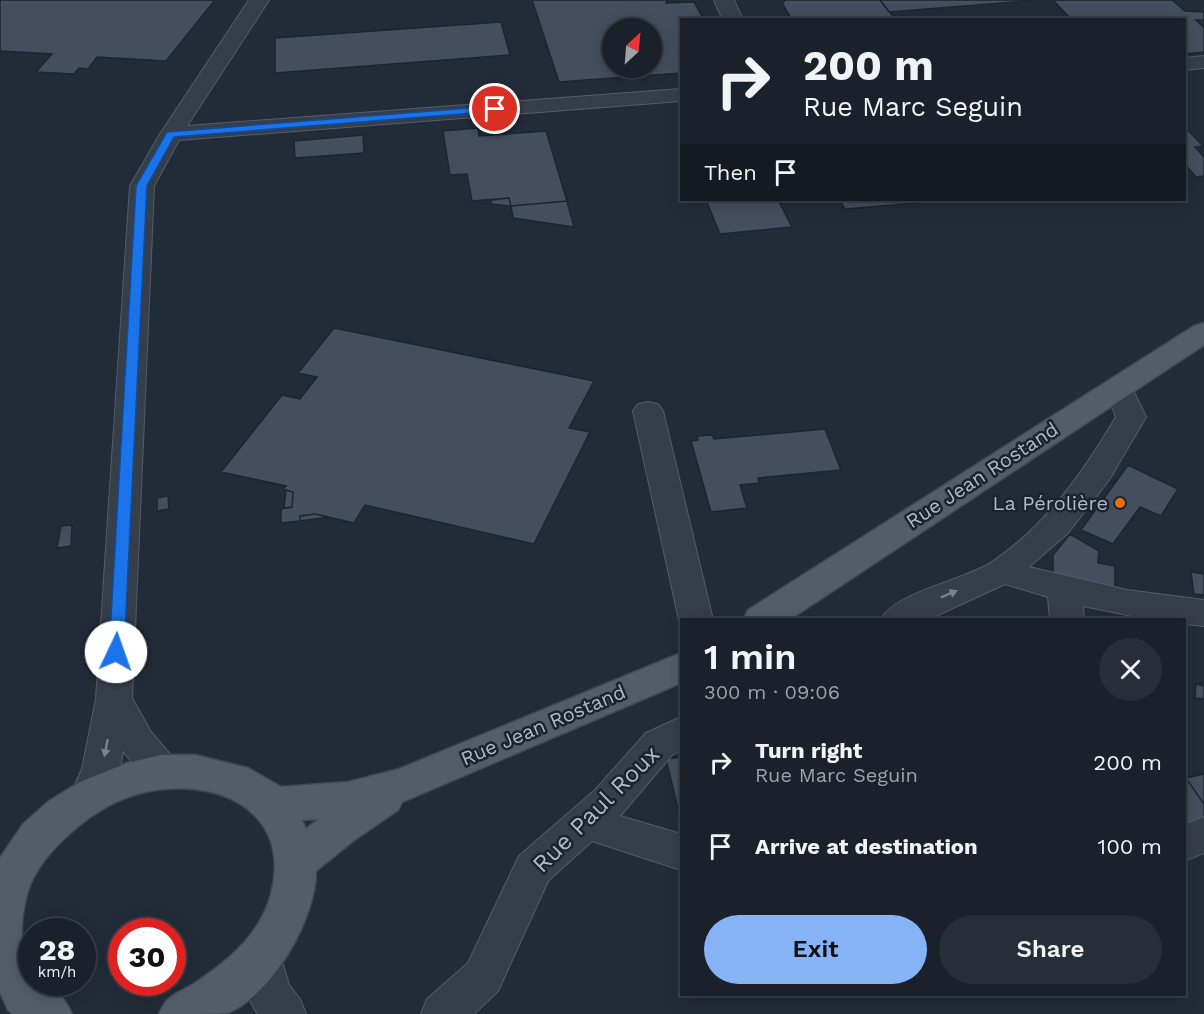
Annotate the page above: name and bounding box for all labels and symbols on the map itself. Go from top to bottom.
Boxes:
north arrow [602,18,662,78]
pin [469,83,520,134]
street label: Rue Jean Rostand [901,417,1063,533]
place label: La Pérolière [993,491,1108,515]
marker: La Pérolière [1113,496,1127,510]
one-way arrow [941,589,959,599]
position arrow [84,620,148,684]
street label: Rue Jean Rostand [457,679,629,771]
one-way arrow [101,738,110,757]
street label: Rue Paul Roux [527,740,665,878]
speed limit sign: 30 [108,918,186,996]

